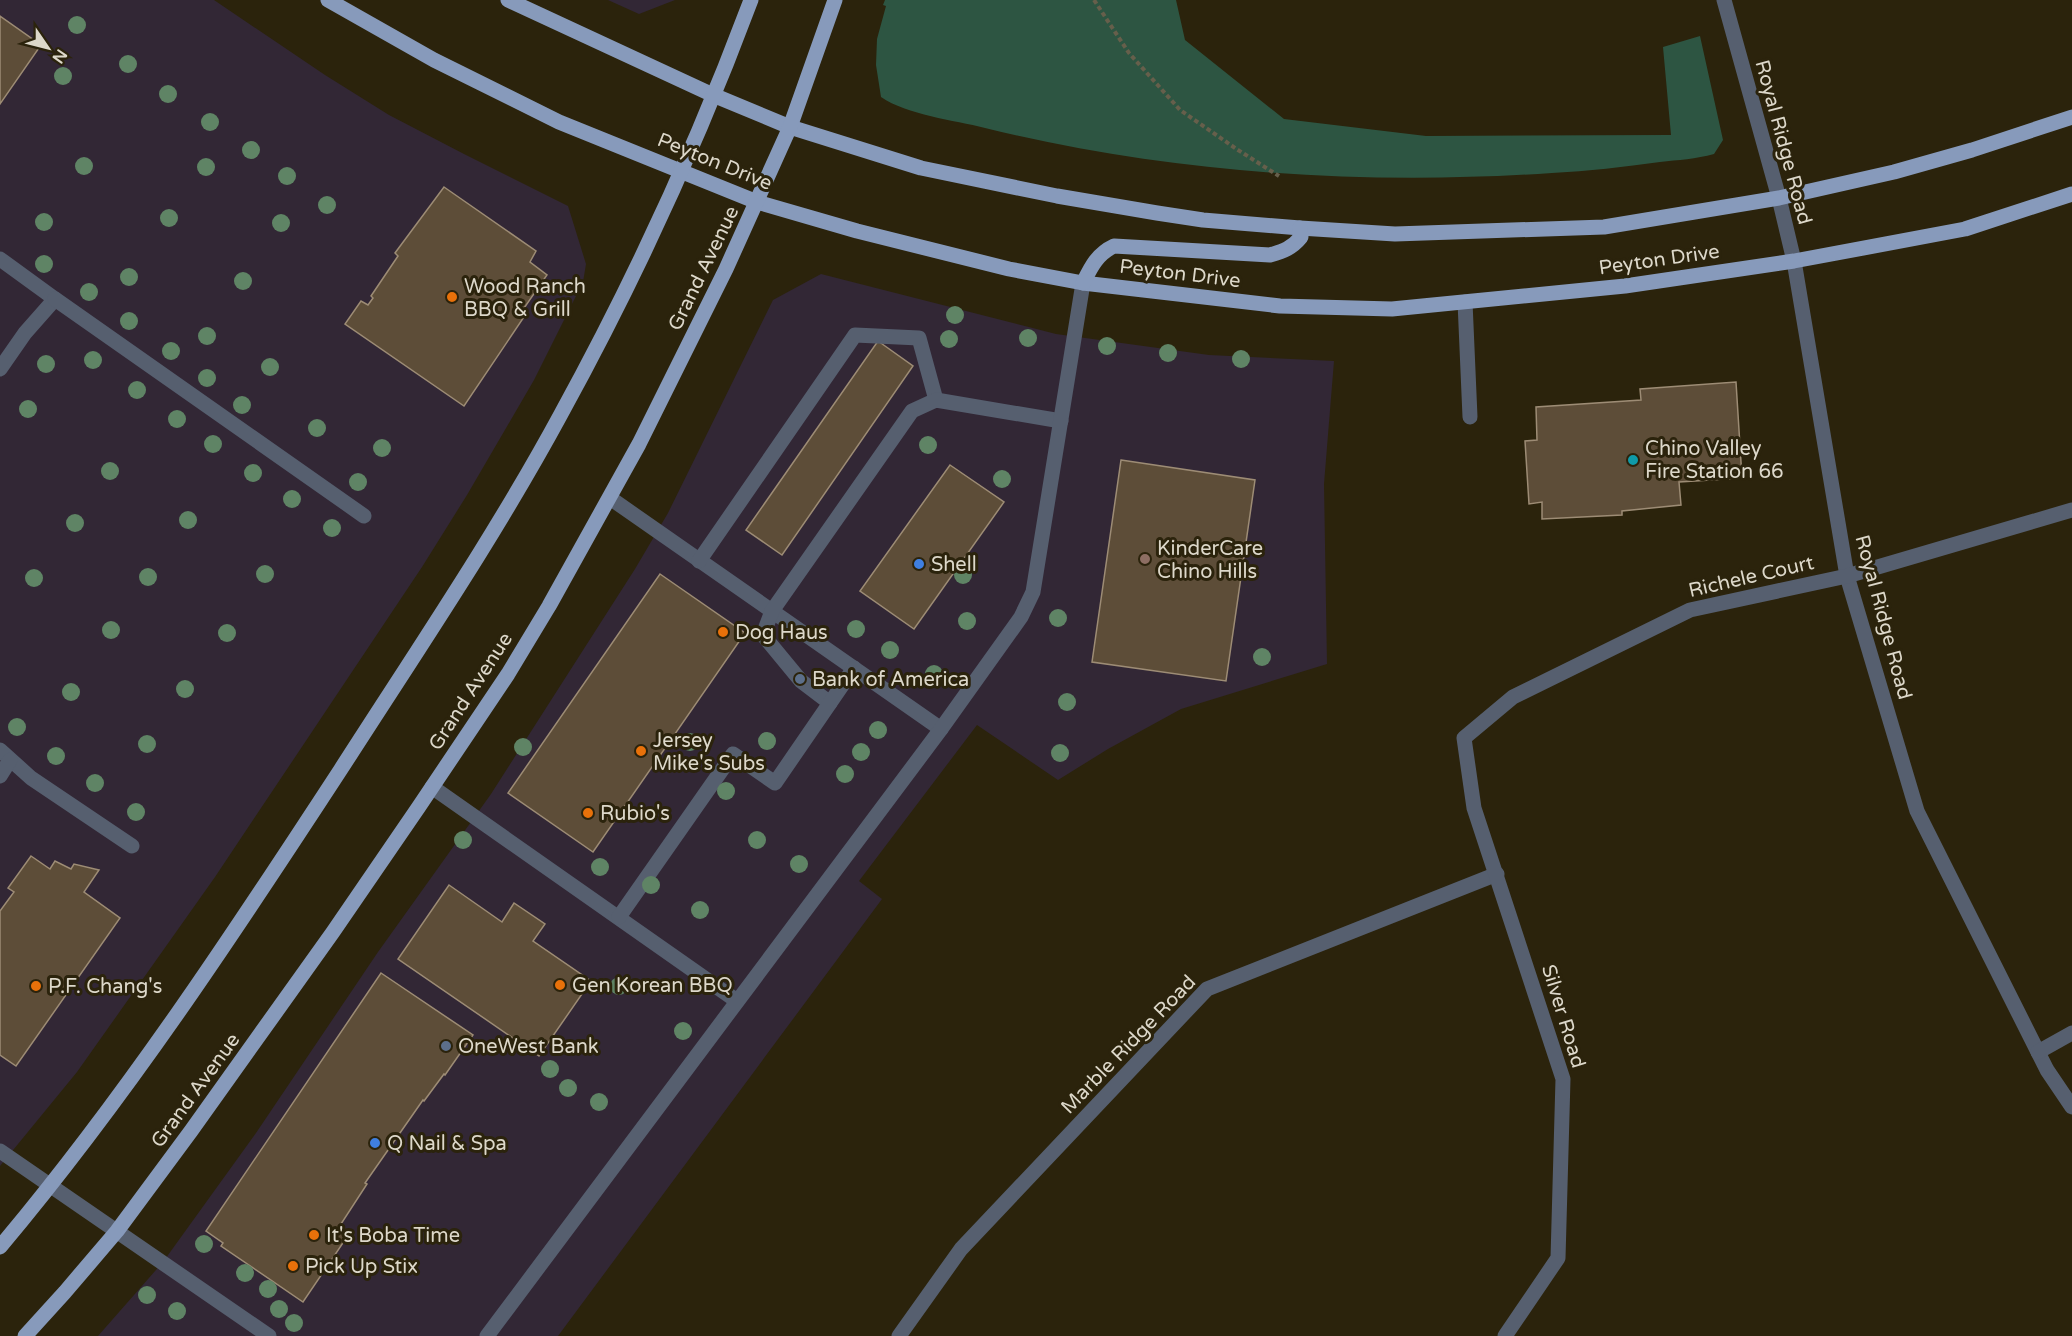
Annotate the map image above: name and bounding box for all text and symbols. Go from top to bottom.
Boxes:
north arrow [18,18,78,78]
text: N [48,45,71,67]
street label: Royal Ridge Road [1750,57,1817,227]
street label: Peyton Drive [654,128,776,196]
street label: Grand Avenue [663,202,744,335]
street label: Peyton Drive [1597,240,1721,280]
street label: Peyton Drive [1118,255,1242,293]
place label: Wood Ranch BBQ & Grill [464,275,586,322]
marker: Wood Ranch BBQ & Grill [445,290,459,304]
place label: Chino Valley Fire Station 66 [1645,437,1784,484]
marker: Chino Valley Fire Station 66 [1626,453,1640,467]
street label: Royal Ridge Road [1850,532,1917,702]
place label: KinderCare Chino Hills [1157,537,1263,584]
street label: Richele Court [1686,551,1817,603]
marker: KinderCare Chino Hills [1138,552,1152,566]
place label: Shell [931,553,977,577]
marker: Shell [912,557,926,571]
place label: Dog Haus [735,621,828,645]
marker: Dog Haus [716,625,730,639]
street label: Grand Avenue [424,628,518,755]
place label: Bank of America [812,668,969,692]
marker: Bank of America [793,672,807,686]
place label: Jersey Mike's Subs [653,729,765,776]
marker: Jersey Mike's Subs [634,744,648,758]
place label: Rubio's [600,802,670,826]
marker: Rubio's [581,806,595,820]
street label: Silver Road [1536,962,1590,1071]
street label: Marble Ridge Road [1056,970,1201,1119]
place label: Gen Korean BBQ [572,974,733,998]
place label: P.F. Chang's [48,975,162,999]
marker: Gen Korean BBQ [553,978,567,992]
marker: P.F. Chang's [29,979,43,993]
street label: Grand Avenue [146,1029,245,1153]
place label: OneWest Bank [458,1035,599,1059]
marker: OneWest Bank [439,1039,453,1053]
place label: Q Nail & Spa [387,1132,507,1156]
marker: Q Nail & Spa [368,1136,382,1150]
place label: It's Boba Time [326,1224,460,1248]
marker: It's Boba Time [307,1228,321,1242]
place label: Pick Up Stix [305,1255,418,1279]
marker: Pick Up Stix [286,1259,300,1273]

